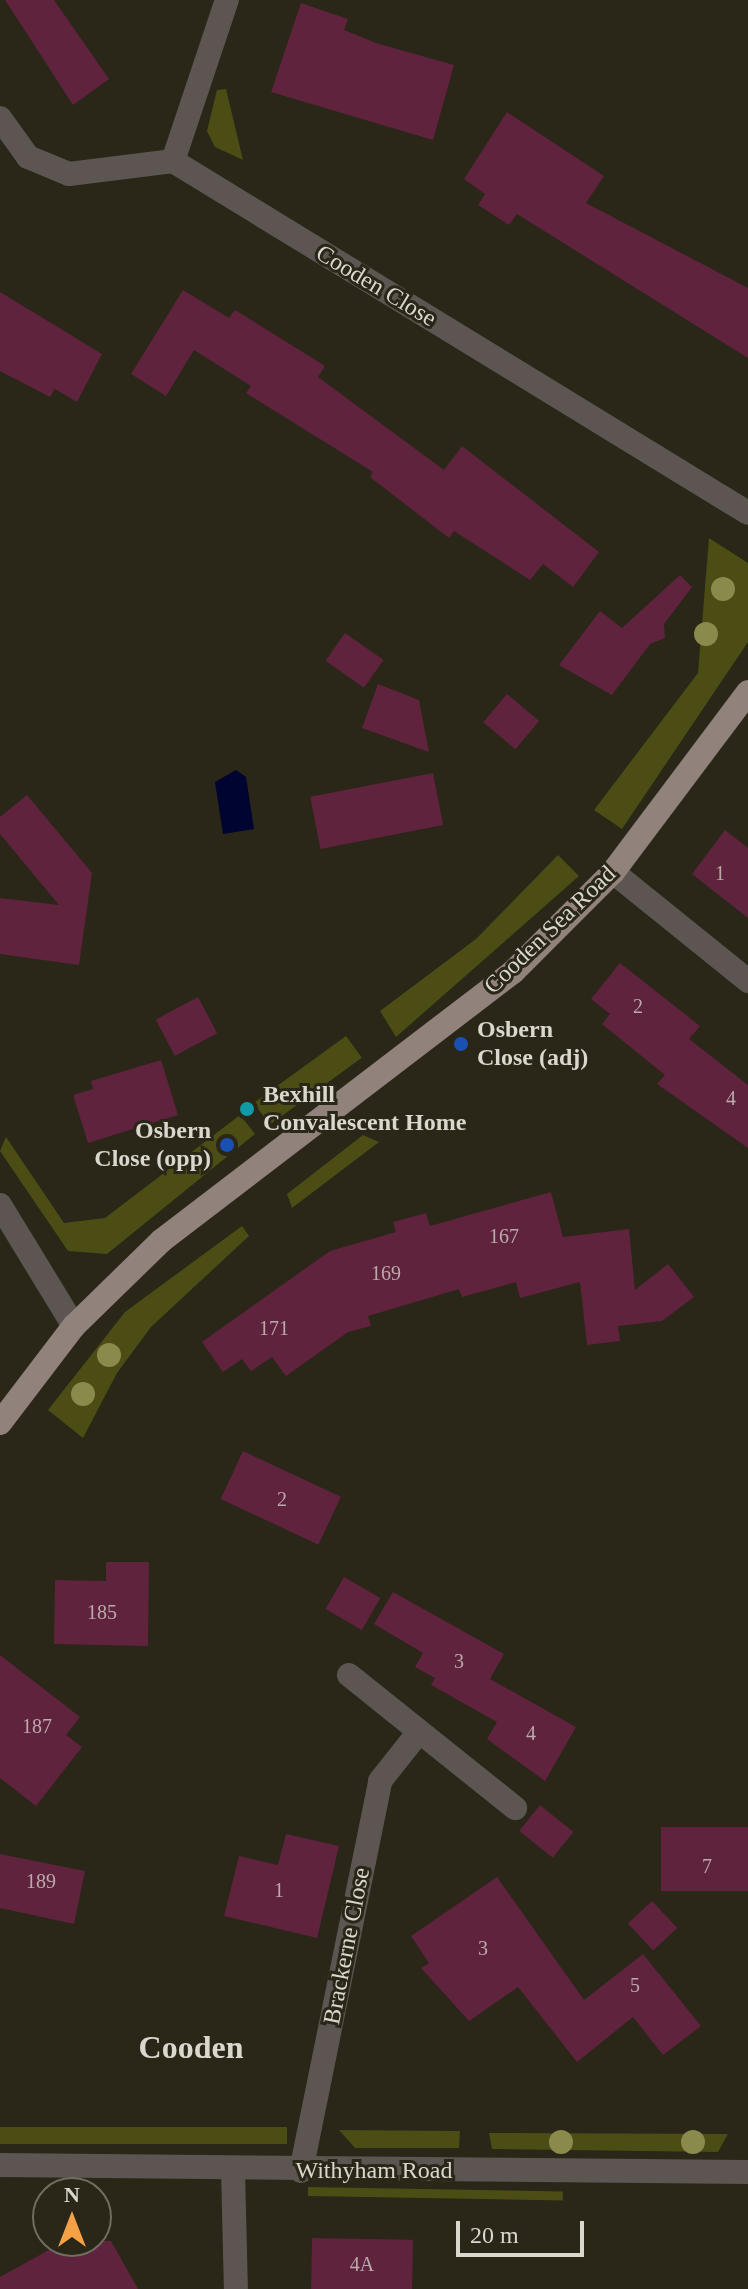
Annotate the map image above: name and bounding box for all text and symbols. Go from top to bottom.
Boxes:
street label: Cooden Close [311,239,441,333]
street label: Cooden Sea Road [478,860,622,1000]
house number: 1 [715,861,725,885]
house number: 2 [633,994,643,1018]
place label: Osbern Close (adj) [477,1016,588,1072]
marker: Osbern Close (adj) [452,1035,470,1053]
place label: Bexhill Convalescent Home [263,1081,466,1137]
house number: 4 [726,1086,736,1110]
marker: Bexhill Convalescent Home [238,1100,256,1118]
place label: Osbern Close (opp) [94,1117,211,1173]
marker: Osbern Close (opp) [218,1136,236,1154]
house number: 167 [489,1224,519,1248]
house number: 169 [371,1261,401,1285]
house number: 171 [259,1316,289,1340]
house number: 2 [277,1487,287,1511]
house number: 185 [87,1600,117,1624]
house number: 3 [454,1649,464,1673]
house number: 187 [22,1714,52,1738]
house number: 4 [526,1721,536,1745]
house number: 7 [702,1854,712,1878]
street label: Brackerne Close [318,1865,376,2027]
house number: 189 [26,1869,56,1893]
house number: 1 [274,1878,284,1902]
house number: 3 [478,1936,488,1960]
house number: 5 [630,1973,640,1997]
district label: Cooden [139,2028,243,2066]
street label: Withyham Road [295,2157,453,2185]
north arrow [32,2177,112,2257]
text: N [64,2182,80,2207]
scale bar [460,2205,588,2255]
text: 20 m [470,2222,519,2248]
house number: 4A [350,2252,374,2276]

